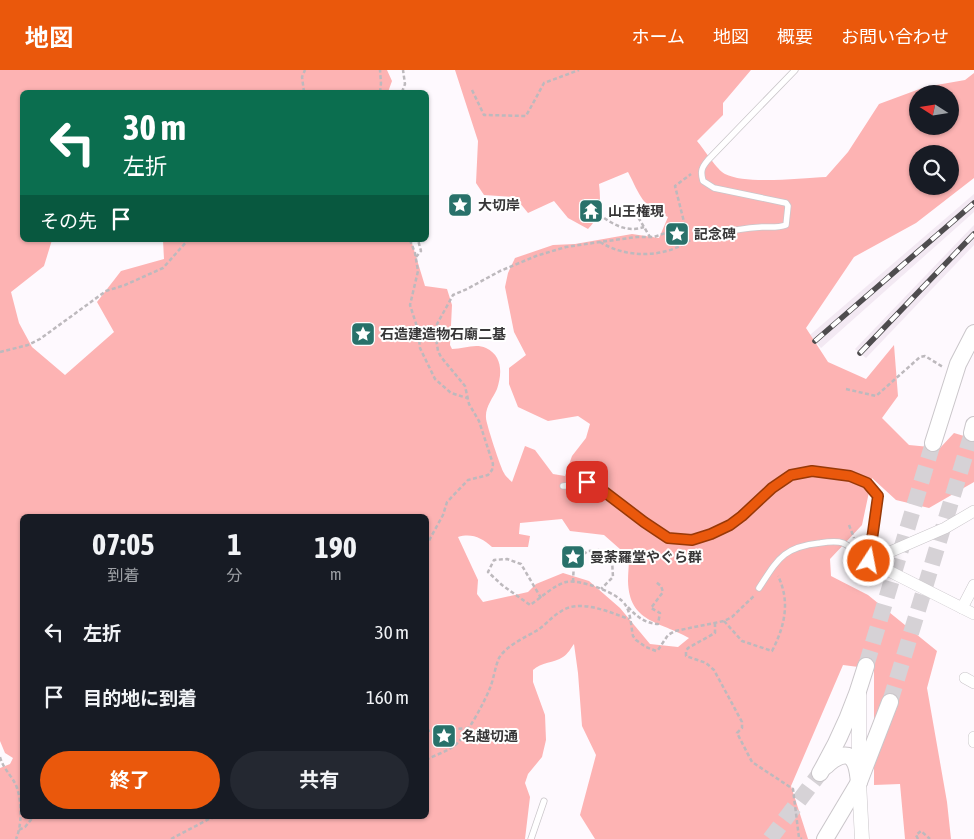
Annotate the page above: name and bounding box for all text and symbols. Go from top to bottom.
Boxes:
text: 地図 [25,24,73,51]
text: ホーム [632,26,685,47]
text: 地図 [713,26,749,47]
text: 概要 [777,26,813,47]
text: お問い合わせ [841,26,949,47]
north arrow [909,85,959,135]
map controls [909,85,959,195]
text: 30 m [123,107,186,147]
icon: left [40,110,105,175]
button: search [909,145,959,195]
text: 左折 [123,153,167,179]
place icon: 大切岸 [447,192,473,218]
place label: 大切岸 [478,197,520,213]
temple icon: 山王権現 [578,198,604,224]
place label: 山王権現 [608,203,664,219]
icon: arrive [107,205,135,233]
text: その先 [40,210,97,232]
place icon: 記念碑 [664,221,690,247]
place label: 記念碑 [694,226,736,242]
place icon: 石造建造物石廟二基 [350,321,376,347]
place label: 石造建造物石廟二基 [380,326,506,342]
pin [566,461,608,503]
icon: arrive [573,468,601,496]
text: 07:05 [92,527,154,561]
text: 1 [227,527,242,561]
text: 190 [315,530,357,564]
position arrow [842,534,894,586]
place icon: 曼荼羅堂やぐら群 [560,544,586,570]
place label: 曼荼羅堂やぐら群 [590,549,702,565]
text: m [330,565,342,583]
text: 到着 [107,566,139,584]
text: 分 [227,566,243,584]
icon: left [40,618,68,646]
text: 30 m [375,621,409,643]
text: 左折 [83,622,121,644]
icon: arrive [40,683,68,711]
text: 160 m [366,686,409,708]
text: 目的地に到着 [83,687,197,709]
place icon: 名越切通 [431,723,457,749]
place label: 名越切通 [462,728,518,744]
button: 終了 [40,751,220,809]
button: 共有 [230,751,409,809]

